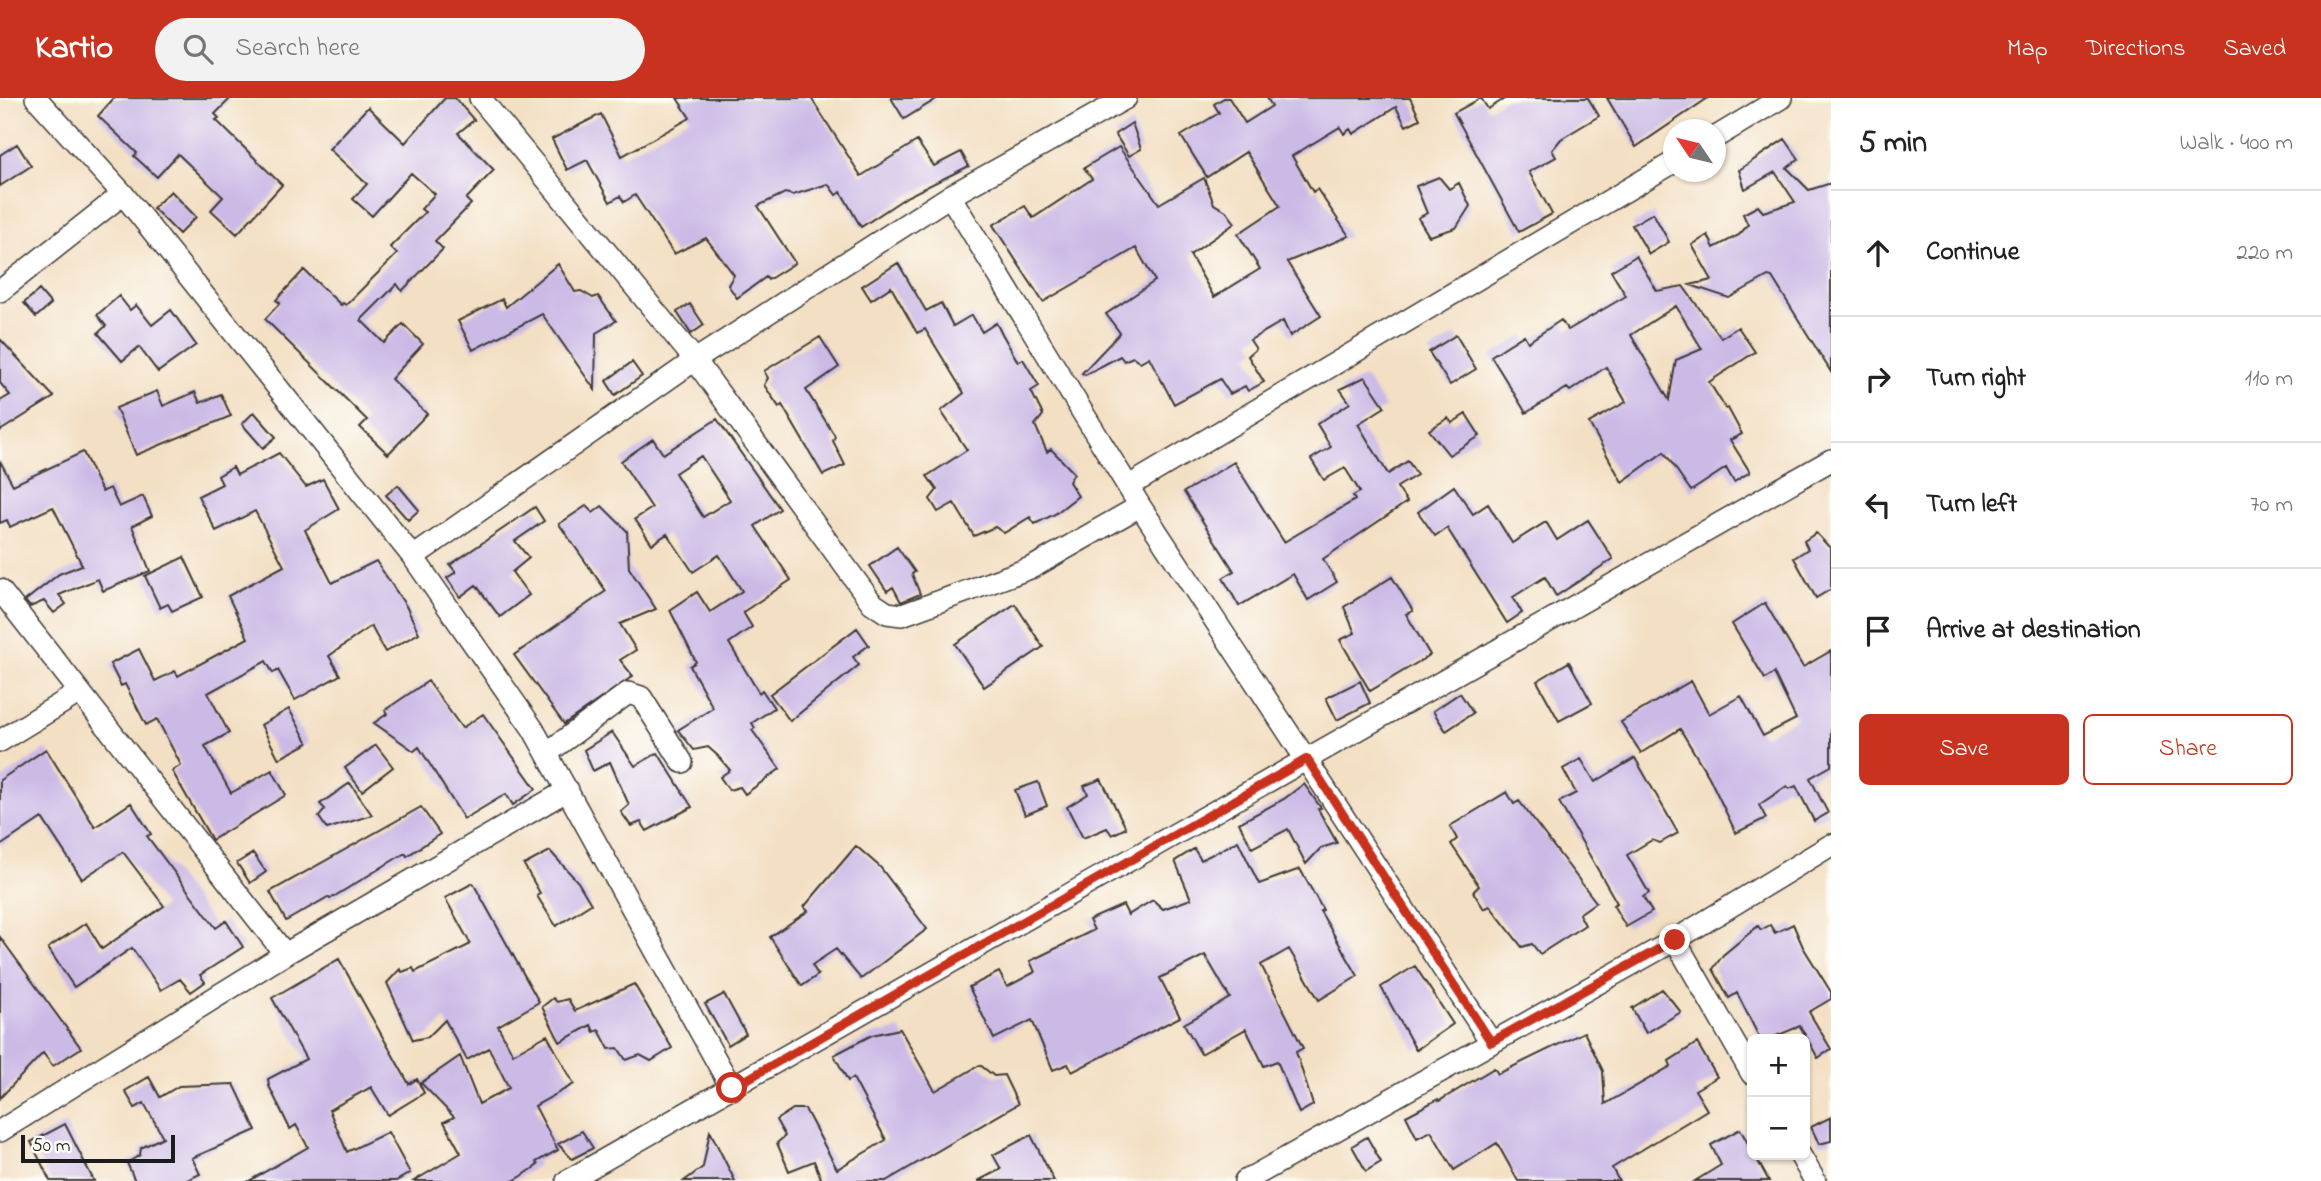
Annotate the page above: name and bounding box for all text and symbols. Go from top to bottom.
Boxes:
search box [155,18,645,81]
text: Kartio [35,25,113,73]
icon: search [179,30,217,68]
text: Search here [235,30,360,68]
text: Map [2007,32,2048,67]
text: Directions [2086,32,2185,67]
text: Saved [2223,32,2286,67]
north arrow [1663,119,1726,182]
text: 5 min [1859,122,1927,166]
text: Walk · 400 m [2179,127,2293,160]
icon: ahead [1859,234,1897,272]
text: Continue [1926,234,2019,272]
text: 220 m [2237,237,2293,270]
icon: right [1859,360,1897,398]
text: Turn right [1926,360,2026,398]
text: 110 m [2245,363,2293,396]
icon: left [1859,486,1897,524]
text: Turn left [1926,486,2017,524]
text: 70 m [2250,489,2293,522]
icon: arrive [1859,612,1897,650]
text: Arrive at destination [1926,612,2141,650]
button: Save [1859,714,2069,785]
button: Share [2083,714,2293,785]
route end [1659,924,1690,955]
map controls [1747,1034,1810,1160]
button: + [1747,1034,1810,1097]
route start [716,1072,747,1103]
button: − [1747,1097,1810,1160]
scale bar [21,1132,175,1164]
text: 50 m [32,1133,71,1160]

